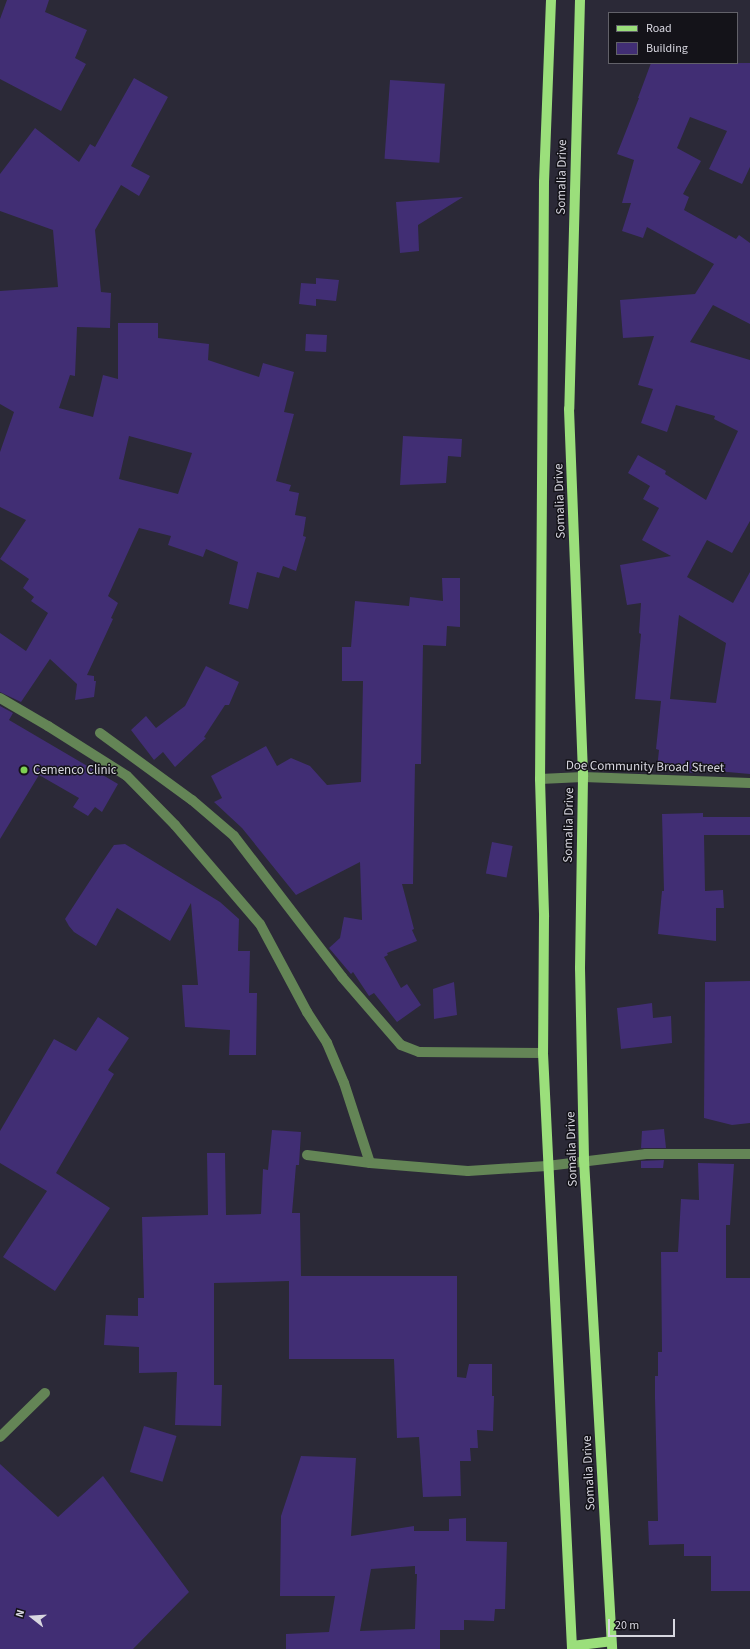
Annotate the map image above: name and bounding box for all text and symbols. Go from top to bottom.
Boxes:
legend [608,12,738,64]
text: Road [646,20,672,37]
text: Building [646,40,688,57]
street label: Somalia Drive [554,139,570,215]
street label: Somalia Drive [551,463,569,539]
street label: Doe Community Broad Street [566,758,724,776]
place label: Cemenco Clinic [33,762,117,778]
marker: Cemenco Clinic [18,764,30,776]
street label: Somalia Drive [561,787,577,863]
street label: Somalia Drive [563,1111,581,1187]
street label: Somalia Drive [579,1435,599,1511]
north arrow [12,1597,52,1637]
text: N [12,1608,28,1619]
scale bar [610,1611,677,1637]
text: 20 m [615,1617,639,1634]

